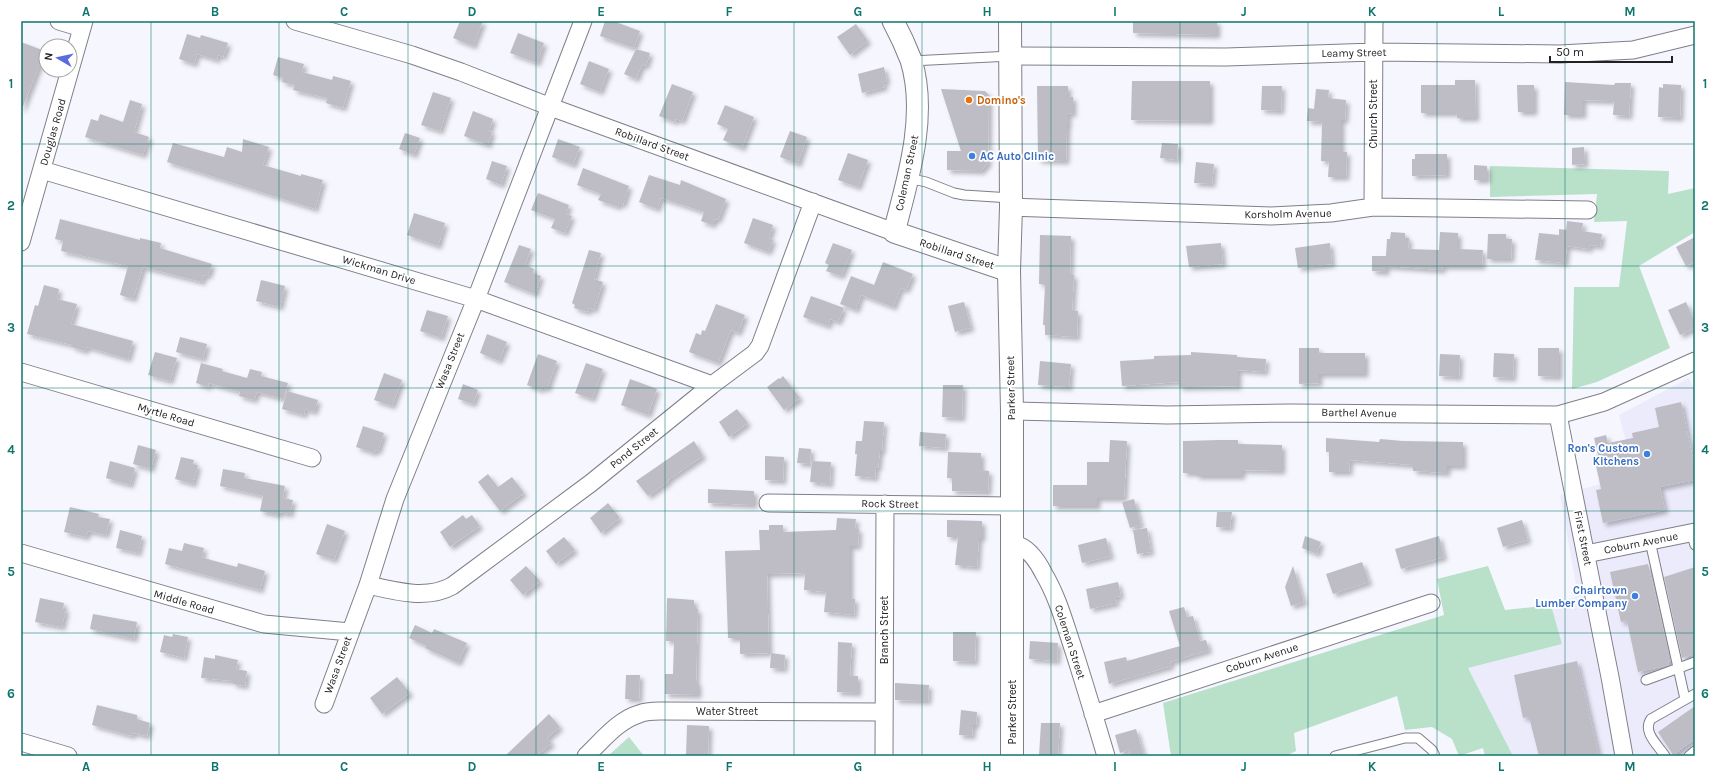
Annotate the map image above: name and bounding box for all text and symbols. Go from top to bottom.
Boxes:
text: A [82,4,90,19]
text: B [211,4,219,19]
text: C [340,4,348,19]
text: D [468,4,477,19]
text: E [597,4,605,19]
text: F [725,4,733,19]
text: G [854,4,862,19]
text: H [982,4,992,19]
text: I [1113,4,1117,19]
text: J [1241,4,1247,19]
text: K [1368,4,1377,19]
text: L [1498,4,1505,19]
text: M [1624,4,1636,19]
north arrow [38,38,78,78]
scale bar [1550,38,1672,64]
text: 50 m [1556,45,1584,59]
street label: Leamy Street [1321,46,1387,60]
text: N [42,52,56,61]
text: 1 [9,76,13,91]
text: 1 [1703,76,1707,91]
street label: Church Street [1367,79,1380,149]
place label: Domino's [977,94,1026,107]
marker: Domino's [964,95,974,105]
street label: Douglas Road [37,97,69,167]
street label: Robillard Street [613,125,691,163]
street label: Coleman Street [893,134,921,212]
place label: AC Auto Clinic [980,150,1054,163]
marker: AC Auto Clinic [967,151,977,161]
text: 2 [7,198,15,213]
text: 2 [1701,198,1709,213]
street label: Korsholm Avenue [1244,207,1332,221]
street label: Robillard Street [918,236,996,272]
street label: Wickman Drive [341,253,418,287]
text: 3 [7,320,15,335]
text: 3 [1701,320,1709,335]
street label: Wasa Street [433,331,467,391]
street label: Parker Street [1004,356,1018,420]
street label: Myrtle Road [136,400,196,430]
street label: Barthel Avenue [1321,406,1397,420]
street label: Pond Street [607,425,661,471]
text: 4 [7,442,15,457]
place label: Ron's Custom Kitchens [1568,442,1639,468]
text: 4 [1701,442,1709,457]
marker: Ron's Custom Kitchens [1642,449,1652,459]
street label: Rock Street [861,497,919,511]
street label: First Street [1571,509,1595,567]
street label: Coburn Avenue [1603,529,1680,557]
text: 5 [7,564,15,579]
text: 5 [1701,564,1709,579]
place label: Chairtown Lumber Company [1535,584,1627,610]
street label: Middle Road [152,587,216,617]
marker: Chairtown Lumber Company [1630,591,1640,601]
street label: Branch Street [878,596,891,664]
street label: Coleman Street [1052,603,1088,681]
street label: Wasa Street [322,634,354,696]
street label: Coburn Avenue [1224,640,1300,676]
street label: Parker Street [1006,680,1019,744]
text: 6 [7,686,15,701]
text: 6 [1701,686,1709,701]
street label: Water Street [696,705,758,718]
text: A [82,759,90,774]
text: B [211,759,219,774]
text: C [340,759,348,774]
text: D [468,759,477,774]
text: E [597,759,605,774]
text: F [725,759,733,774]
text: G [854,759,862,774]
text: H [982,759,992,774]
text: I [1113,759,1117,774]
text: J [1241,759,1247,774]
text: K [1368,759,1377,774]
text: L [1498,759,1505,774]
text: M [1624,759,1636,774]

